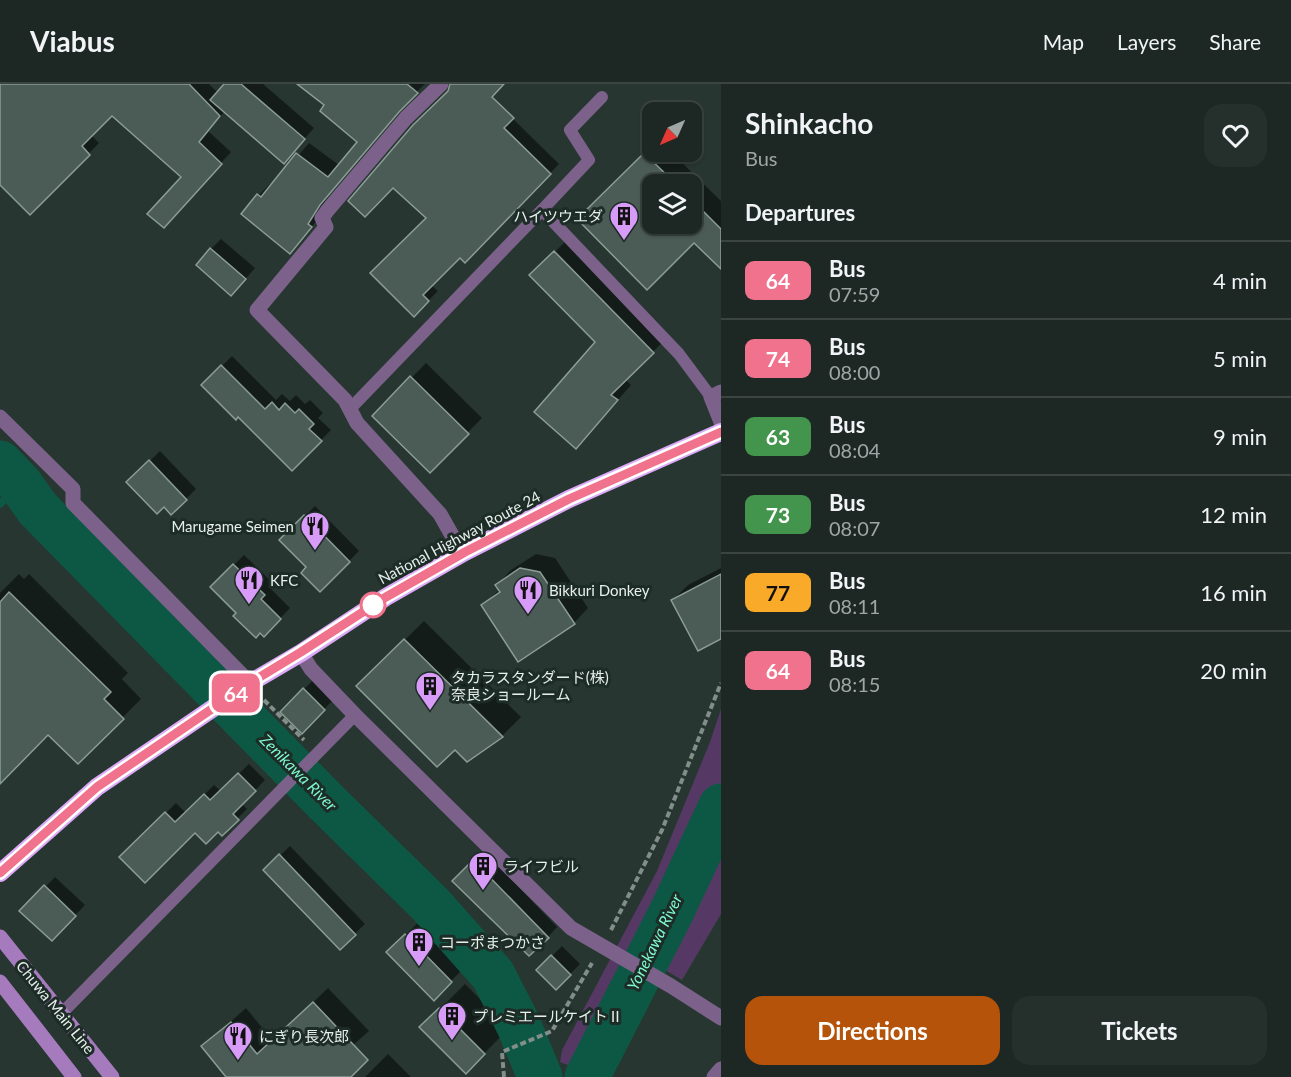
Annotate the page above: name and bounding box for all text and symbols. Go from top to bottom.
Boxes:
text: Viabus [30,24,115,58]
text: Map [1043,29,1084,54]
text: Layers [1117,29,1176,54]
text: Share [1209,29,1261,54]
north arrow [642,102,702,162]
map controls [642,102,702,234]
button: heart [1204,104,1267,167]
text: Shinkacho [745,106,873,140]
text: Bus [745,146,778,170]
button: layers [642,174,702,234]
text: Departures [745,199,855,226]
building icon: ハイツウエダ [608,200,640,242]
place label: ハイツウエダ [513,207,603,225]
text: Bus [829,255,865,282]
text: 4 min [1213,267,1267,294]
text: 64 [766,268,790,293]
text: 07:59 [829,282,880,306]
text: Bus [829,333,865,360]
text: 5 min [1213,345,1267,372]
text: 74 [766,346,790,371]
text: 08:00 [829,360,880,384]
text: Bus [829,411,865,438]
text: 9 min [1213,423,1267,450]
text: 63 [766,424,790,449]
text: 08:04 [829,438,880,462]
street label: National Highway Route 24 [375,486,543,587]
text: Bus [829,489,865,516]
text: 12 min [1200,501,1267,528]
text: 73 [766,502,790,527]
restaurant icon: Marugame Seimen [299,510,331,552]
text: 08:07 [829,516,880,540]
place label: Marugame Seimen [171,517,294,535]
restaurant icon: KFC [233,564,265,606]
text: Bus [829,567,865,594]
place label: KFC [270,571,298,589]
restaurant icon: Bikkuri Donkey [512,574,544,616]
text: 16 min [1200,579,1267,606]
text: 77 [766,580,790,605]
place label: Bikkuri Donkey [549,581,650,599]
unlabelled marker [360,592,386,618]
text: 08:11 [829,594,880,618]
text: Bus [829,645,865,672]
text: 20 min [1200,657,1267,684]
text: 64 [766,658,790,683]
place label: タカラスタンダード(株) 奈良ショールーム [451,668,609,703]
building icon: タカラスタンダード(株) 奈良ショールーム [414,670,446,712]
text: 08:15 [829,672,880,696]
line badge: 64 [209,674,263,712]
text: 64 [224,681,248,706]
water label: Zenikawa River [256,729,342,815]
building icon: ライフビル [467,850,499,892]
place label: ライフビル [504,857,579,875]
water label: Yonekawa River [623,890,686,993]
building icon: コーポまつかさ [403,926,435,968]
place label: コーポまつかさ [440,933,545,951]
street label: Chuwa Main Line [13,957,99,1057]
button: Directions [745,996,1000,1065]
button: Tickets [1012,996,1267,1065]
building icon: プレミエールケイトⅡ [436,1000,468,1042]
place label: プレミエールケイトⅡ [473,1007,623,1025]
restaurant icon: にぎり長次郎 [222,1020,254,1062]
place label: にぎり長次郎 [259,1027,349,1045]

